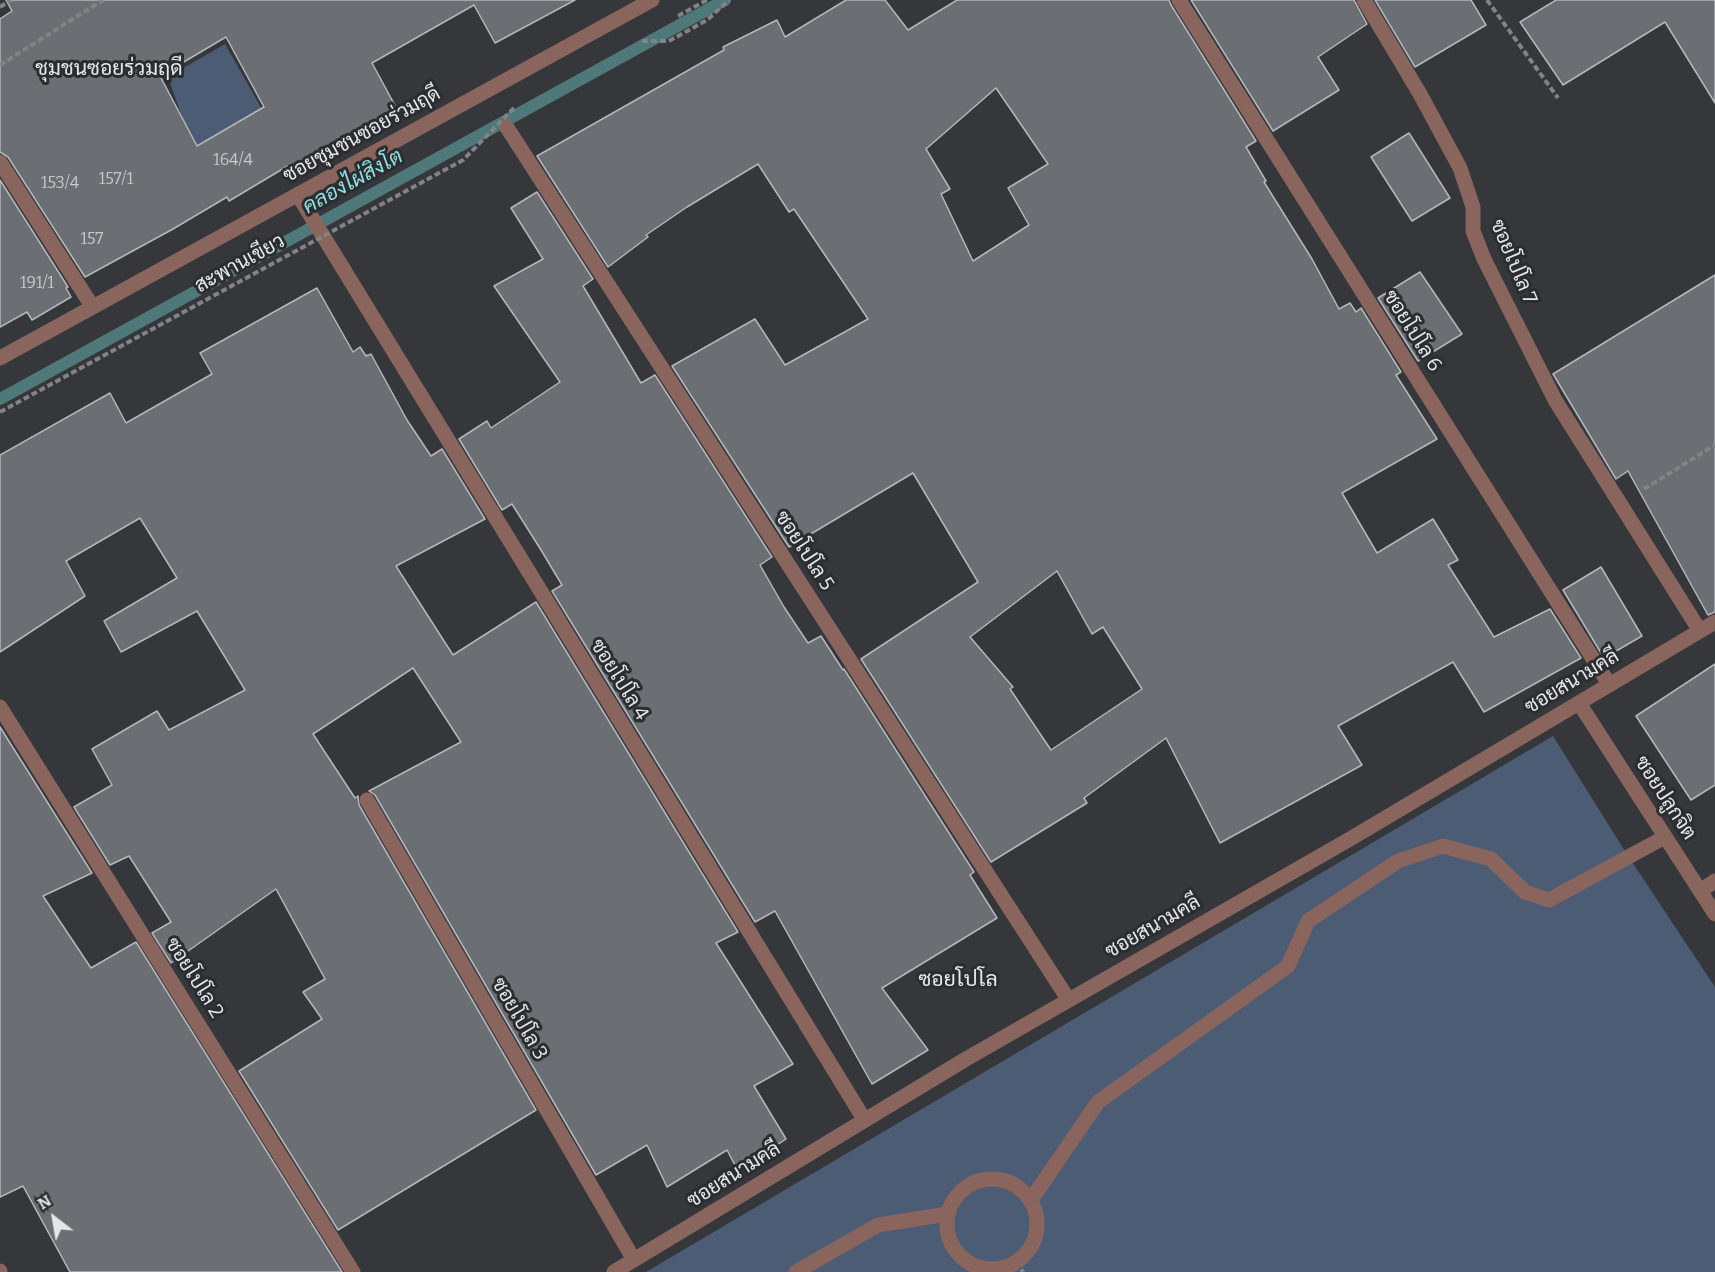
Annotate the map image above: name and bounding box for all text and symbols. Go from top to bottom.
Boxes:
district label: ชุมชนซอยร่วมฤดี [35,56,183,82]
street label: ซอยชุมชนซอยร่วมฤดี [279,82,445,188]
water label: คลองไผ่สิงโต [299,144,407,220]
house number: 164/4 [213,151,253,171]
house number: 157/1 [99,170,133,190]
house number: 153/4 [41,174,79,194]
street label: ซอยโปโล 7 [1484,216,1542,308]
house number: 157 [81,230,103,250]
street label: สะพานเขียว [191,230,289,298]
house number: 191/1 [20,274,54,294]
street label: ซอยโปโล 6 [1378,286,1446,376]
street label: ซอยโปโล 5 [769,507,839,595]
street label: ซอยโปโล 4 [585,635,653,725]
street label: ซอยสนามคลี [1521,645,1623,719]
street label: ซอยปลูกจิต [1629,752,1701,844]
street label: ซอยสนามคลี [1101,890,1205,964]
street label: ซอยโปโล 2 [160,933,228,1023]
district label: ซอยโปโล [918,967,998,993]
street label: ซอยโปโล 3 [486,974,552,1064]
street label: ซอยสนามคลี [683,1137,785,1213]
north arrow [24,1188,84,1248]
text: N [34,1191,55,1213]

